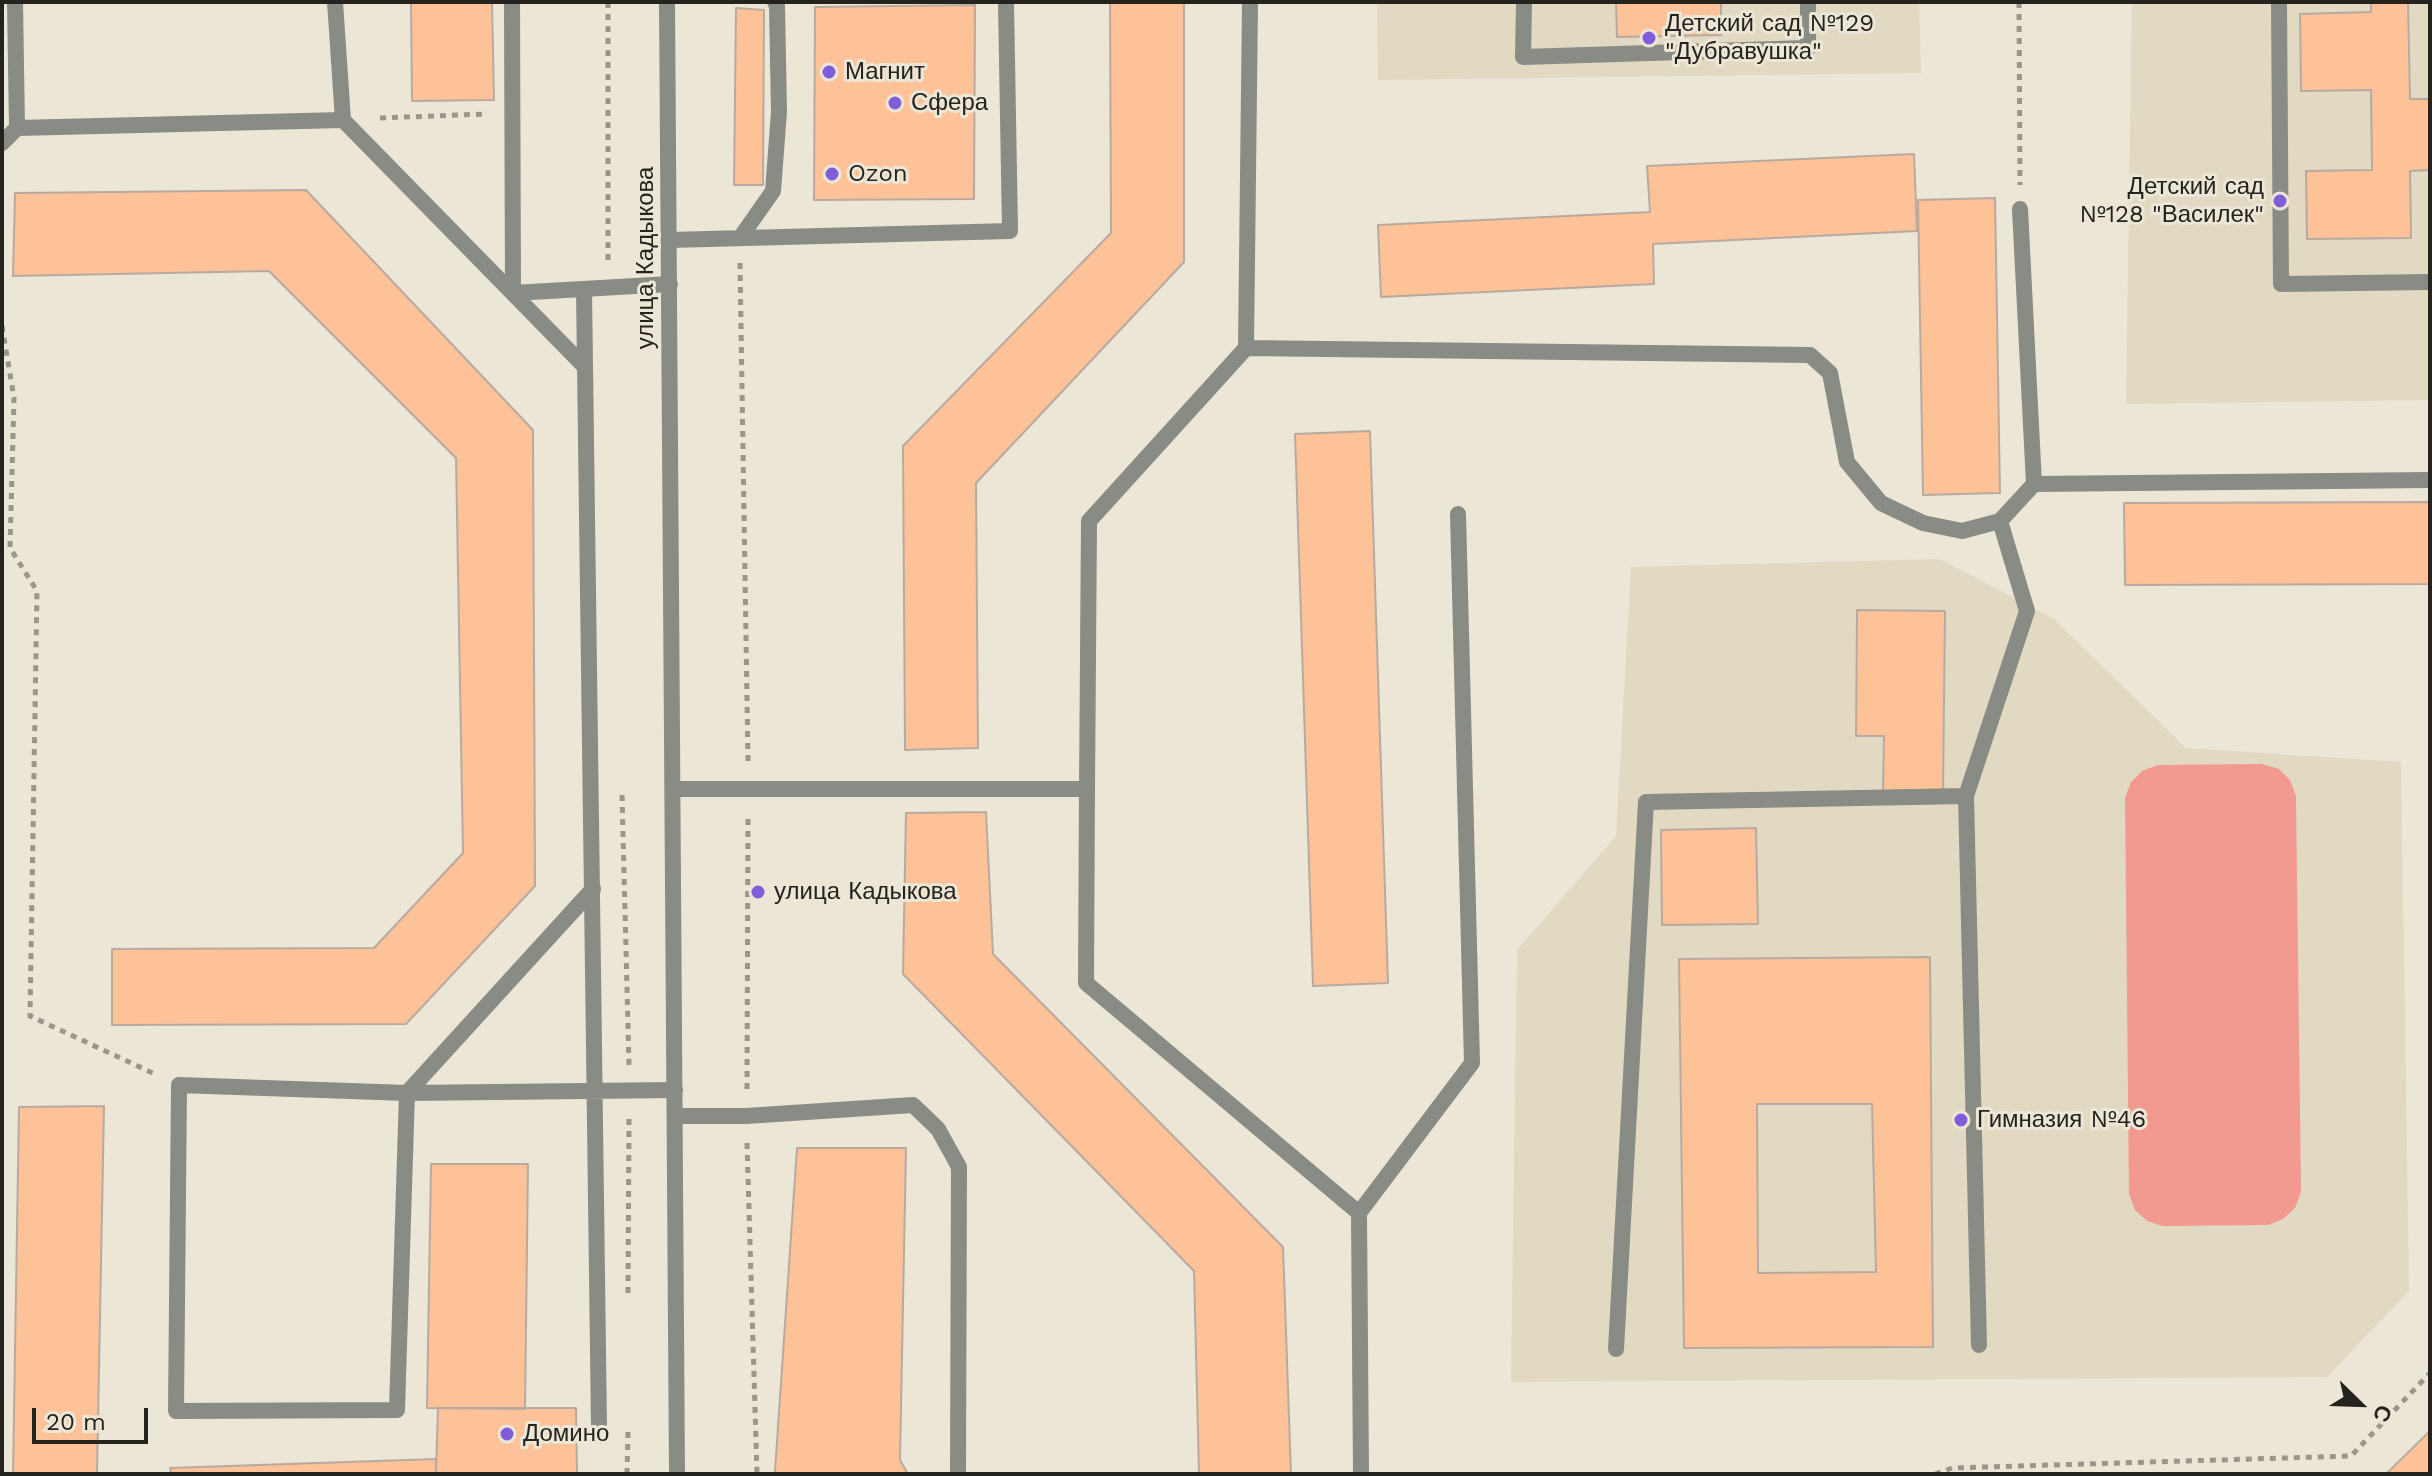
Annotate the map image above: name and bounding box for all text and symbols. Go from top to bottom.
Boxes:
place label: Детский сад №129 "Дубравушка" [1665,10,1874,66]
marker: Детский сад №129 "Дубравушка" [1640,29,1658,47]
place label: Магнит [845,58,925,86]
marker: Магнит [820,63,838,81]
place label: Сфера [911,89,988,117]
marker: Сфера [886,94,904,112]
place label: Ozon [848,160,908,188]
marker: Ozon [823,165,841,183]
street label: улица Кадыкова [632,167,660,349]
place label: Детский сад №128 "Василек" [2079,173,2264,229]
marker: Детский сад №128 "Василек" [2271,192,2289,210]
place label: улица Кадыкова [774,878,957,906]
marker: улица Кадыкова [749,883,767,901]
place label: Гимназия №46 [1977,1106,2146,1134]
marker: Гимназия №46 [1952,1111,1970,1129]
north arrow [2320,1364,2400,1444]
scale bar [36,1392,152,1442]
text: С [2368,1401,2397,1426]
text: 20 m [46,1408,106,1436]
place label: Домино [523,1420,609,1448]
marker: Домино [498,1425,516,1443]

